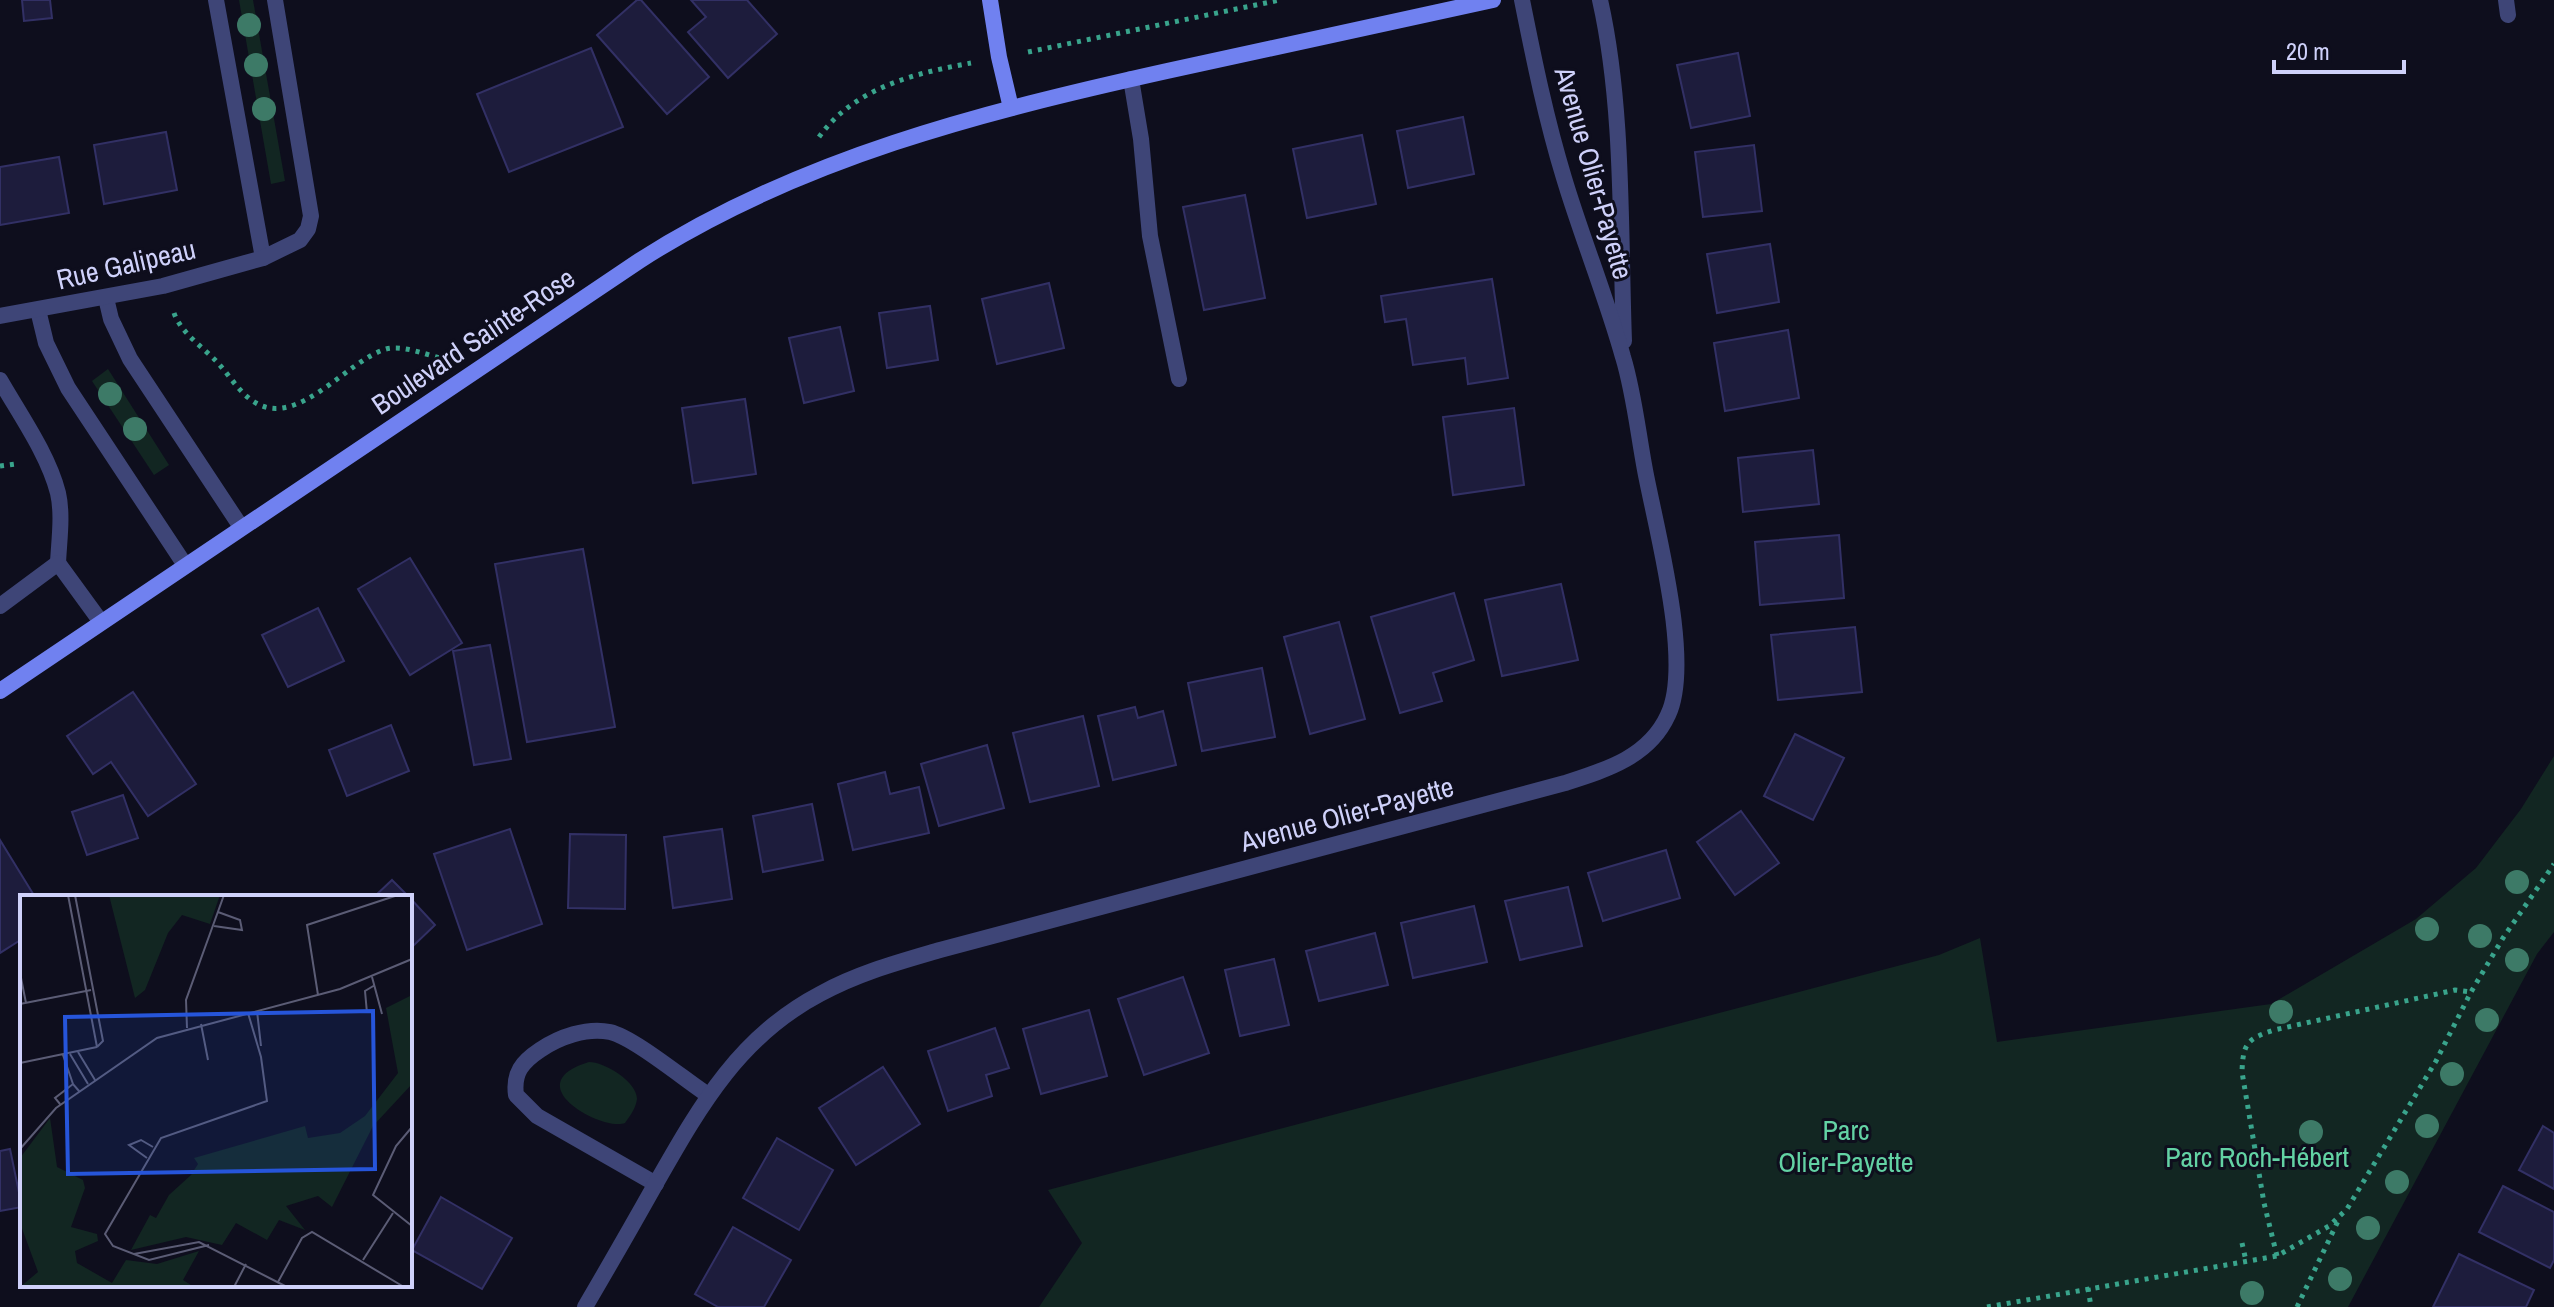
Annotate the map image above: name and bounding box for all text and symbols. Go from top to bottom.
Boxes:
scale bar [2274,24,2404,74]
text: 20 m [2286,35,2330,67]
street label: Avenue Olier-Payette [1545,61,1642,284]
street label: Rue Galipeau [53,230,199,298]
street label: Boulevard Sainte-Rose [364,259,582,423]
street label: Avenue Olier-Payette [1235,767,1458,861]
inset map [20,895,412,1287]
park label: Parc Olier-Payette [1778,1111,1914,1181]
park label: Parc Roch-Hébert [2165,1138,2349,1176]

